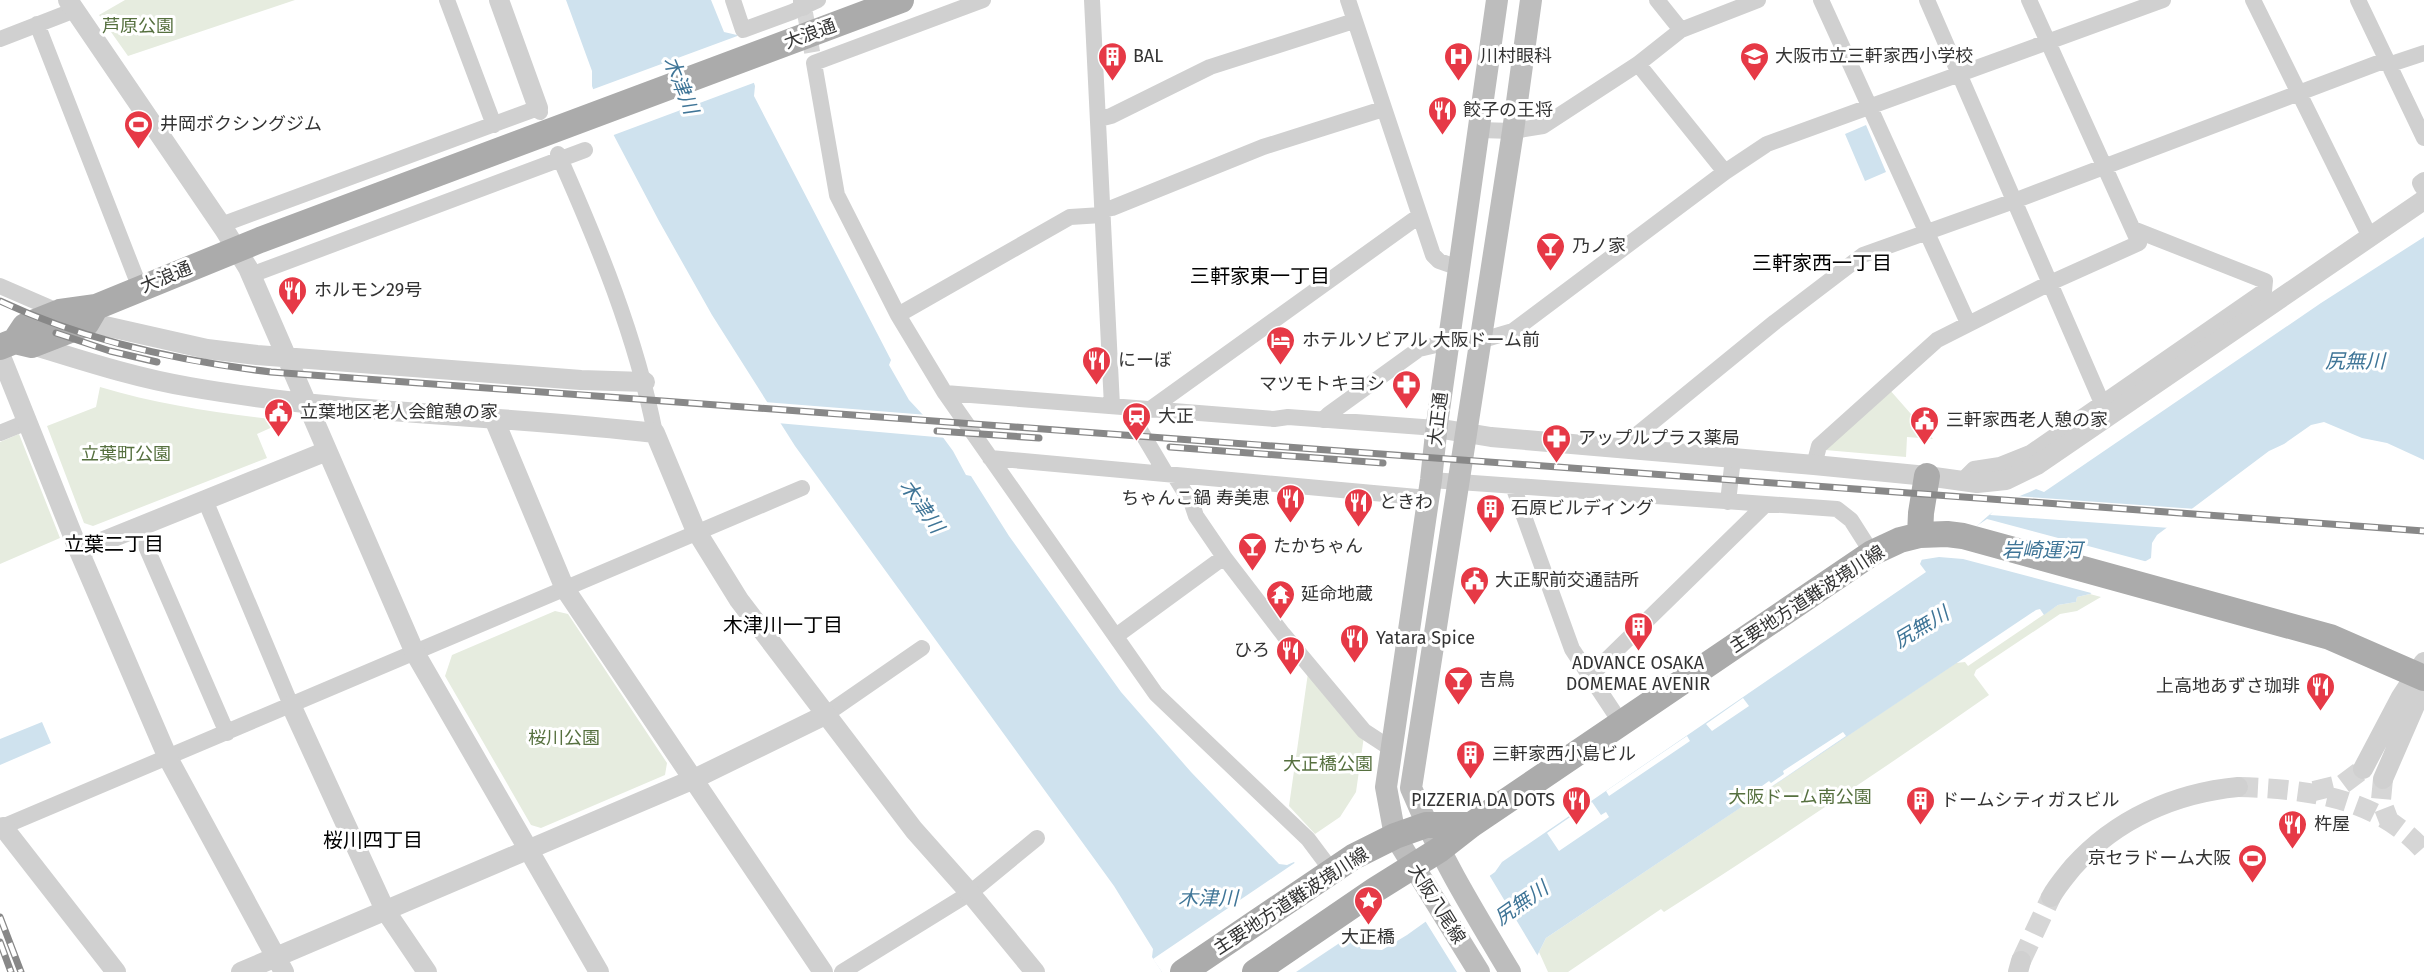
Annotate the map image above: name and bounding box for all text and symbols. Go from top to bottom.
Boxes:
street label: 大浪通 [781,14,839,54]
park label: 芦原公園 [102,15,174,37]
building icon: BAL [1096,40,1128,82]
hospital icon: 川村眼科 [1443,40,1475,82]
school or university icon: 大阪市立三軒家西小学校 [1738,40,1770,82]
place label: BAL [1133,45,1163,67]
place label: 川村眼科 [1480,45,1552,67]
place label: 大阪市立三軒家西小学校 [1775,45,1973,67]
water label: 木津川 [659,53,704,119]
restaurant icon: 餃子の王将 [1426,94,1458,136]
place label: 餃子の王将 [1463,99,1553,121]
sports icon: 井岡ボクシングジム [123,108,155,150]
place label: 井岡ボクシングジム [160,113,322,135]
bar icon: 乃ノ家 [1535,230,1567,272]
place label: 乃ノ家 [1572,235,1626,257]
district label: 三軒家西一丁目 [1752,251,1892,275]
street label: 大浪通 [137,257,195,297]
district label: 三軒家東一丁目 [1190,264,1330,288]
restaurant icon: ホルモン29号 [277,274,309,316]
place label: ホルモン29号 [314,279,422,301]
hotel icon: ホテルソビアル 大阪ドーム前 [1265,324,1297,366]
place label: ホテルソビアル 大阪ドーム前 [1302,329,1540,351]
restaurant icon: にーぼ [1081,344,1113,386]
place label: にーぼ [1118,349,1172,371]
water label: 尻無川 [2325,349,2387,373]
pharmacy icon: マツモトキヨシ [1390,368,1422,410]
place label: マツモトキヨシ [1259,373,1385,395]
street label: 大正通 [1424,391,1452,447]
public building icon: 立葉地区老人会館憩の家 [263,396,295,438]
station icon: 大正 [1121,400,1153,442]
place label: 立葉地区老人会館憩の家 [300,401,498,423]
public building icon: 三軒家西老人憩の家 [1909,404,1941,446]
place label: 大正 [1158,405,1194,427]
place label: 三軒家西老人憩の家 [1946,409,2108,431]
pharmacy icon: アップルプラス薬局 [1541,422,1573,464]
place label: アップルプラス薬局 [1578,427,1740,449]
park label: 立葉町公園 [81,443,171,465]
water label: 木津川 [895,475,950,539]
restaurant icon: ちゃんこ鍋 寿美恵 [1275,482,1307,524]
restaurant icon: ときわ [1342,486,1374,528]
place label: ちゃんこ鍋 寿美恵 [1121,487,1270,509]
place label: ときわ [1379,491,1433,513]
building icon: 石原ビルディング [1474,492,1506,534]
place label: 石原ビルディング [1511,497,1654,519]
bar icon: たかちゃん [1236,530,1268,572]
district label: 立葉二丁目 [64,532,164,556]
place label: たかちゃん [1273,535,1363,557]
water label: 岩崎運河 [2002,538,2086,562]
street label: 主要地方道難波境川線 [1726,541,1888,657]
public building icon: 大正駅前交通詰所 [1458,564,1490,606]
place label: 大正駅前交通詰所 [1495,569,1639,591]
temple icon: 延命地蔵 [1264,578,1296,620]
place label: 延命地蔵 [1301,583,1373,605]
water label: 尻無川 [1889,600,1955,653]
building icon: ADVANCE OSAKA DOMEMAE AVENIR [1622,610,1654,652]
district label: 木津川一丁目 [723,613,843,637]
restaurant icon: Yatara Spice [1339,622,1371,664]
place label: Yatara Spice [1376,627,1475,649]
restaurant icon: ひろ [1275,634,1307,676]
place label: ひろ [1234,639,1270,661]
place label: ADVANCE OSAKA DOMEMAE AVENIR [1566,652,1710,695]
bar icon: 吉鳥 [1442,664,1474,706]
place label: 吉鳥 [1479,669,1515,691]
restaurant icon: 上高地あずさ珈琲 [2305,670,2337,712]
place label: 上高地あずさ珈琲 [2156,675,2300,697]
park label: 桜川公園 [528,727,600,749]
building icon: 三軒家西小島ビル [1455,738,1487,780]
place label: 三軒家西小島ビル [1492,743,1636,765]
park label: 大正橋公園 [1283,753,1373,775]
restaurant icon: PIZZERIA DA DOTS [1560,784,1592,826]
building icon: ドームシティガスビル [1904,784,1936,826]
park label: 大阪ドーム南公園 [1728,786,1872,808]
place label: PIZZERIA DA DOTS [1411,789,1555,811]
place label: ドームシティガスビル [1941,789,2119,811]
restaurant icon: 杵屋 [2277,808,2309,850]
place label: 杵屋 [2314,813,2350,835]
district label: 桜川四丁目 [323,828,423,852]
sports icon: 京セラドーム大阪 [2236,842,2268,884]
street label: 主要地方道難波境川線 [1210,843,1372,959]
place label: 京セラドーム大阪 [2088,847,2231,869]
street label: 大阪八尾線 [1404,860,1470,948]
water label: 尻無川 [1490,875,1554,930]
place icon: 大正橋 [1352,884,1384,926]
water label: 木津川 [1178,886,1240,910]
place label: 大正橋 [1341,926,1395,948]

